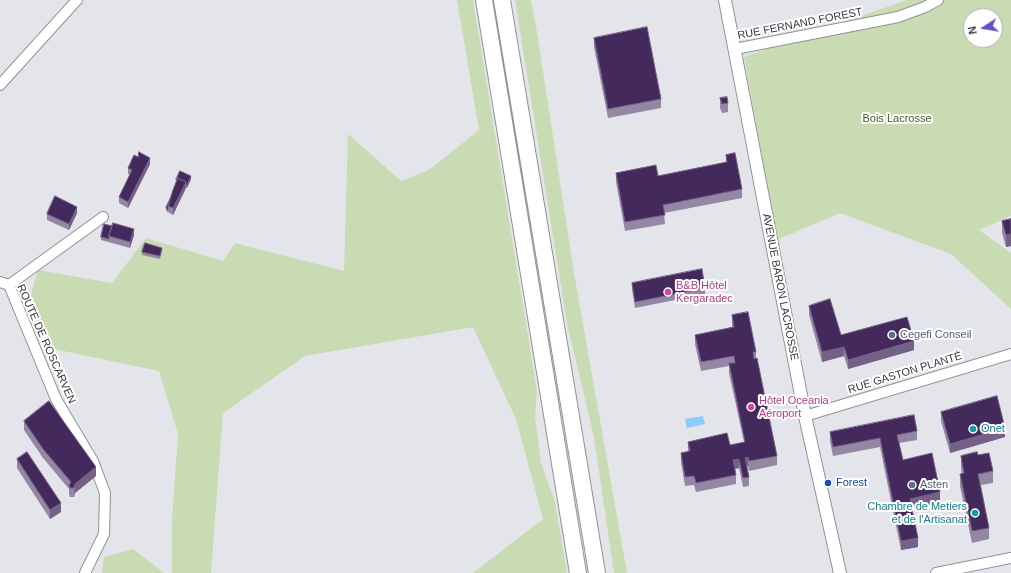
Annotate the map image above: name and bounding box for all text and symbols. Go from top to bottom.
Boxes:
street label: RUE FERNAND FOREST [736,5,864,43]
north arrow [963,8,1003,48]
text: N [966,25,979,35]
park label: Bois Lacrosse [862,112,932,126]
street label: AVENUE BARON LACROSSE [759,212,801,362]
place label: B&B Hôtel Kergaradec [676,279,733,305]
street label: ROUTE DE ROSCARVEN [14,282,78,406]
marker: B&B Hôtel Kergaradec [663,287,673,297]
place label: Cegefi Conseil [900,328,972,342]
marker: Cegefi Conseil [887,330,897,340]
street label: RUE GASTON PLANTÉ [846,349,964,397]
place label: Hôtel Oceania Aéroport [759,394,829,420]
marker: Hôtel Oceania Aéroport [746,402,756,412]
place label: Onet [981,422,1005,436]
marker: Onet [968,424,978,434]
place label: Forest [836,476,867,490]
marker: Forest [823,478,833,488]
place label: Asten [920,478,948,492]
marker: Asten [907,480,917,490]
place label: Chambre de Metiers et de l'Artisanat [867,500,967,526]
marker: Chambre de Metiers et de l'Artisanat [970,508,980,518]

